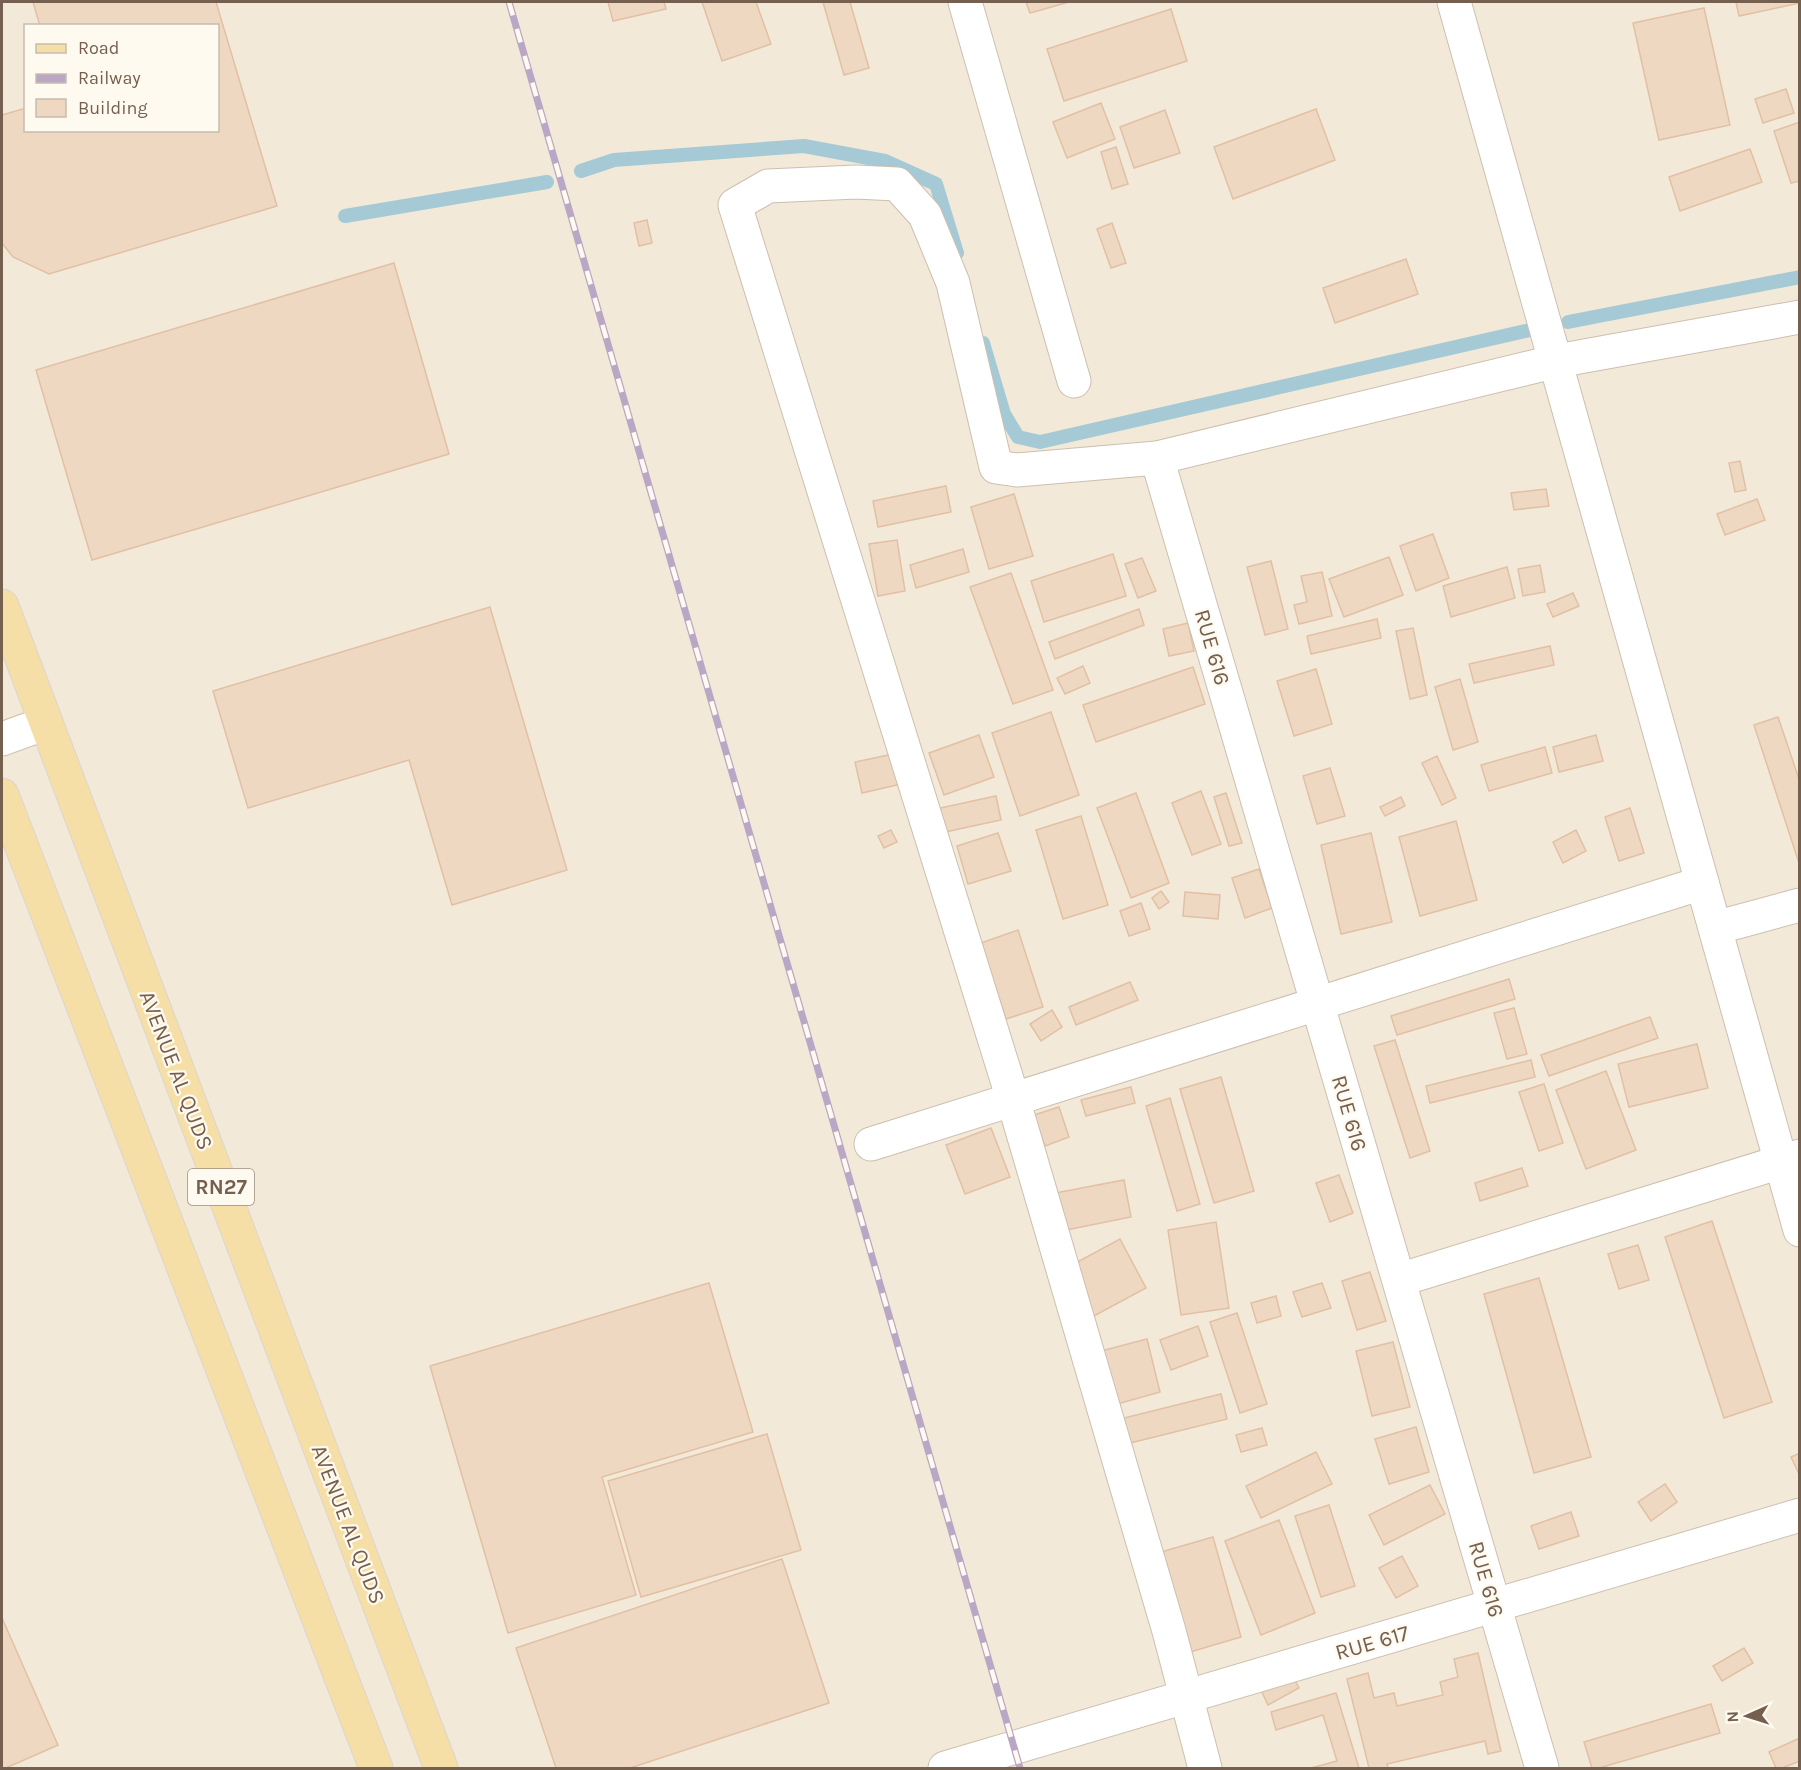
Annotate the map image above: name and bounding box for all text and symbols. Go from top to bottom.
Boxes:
legend [24,24,219,132]
text: Road [78,37,119,59]
text: Railway [78,67,141,89]
text: Building [78,97,148,119]
street label: RUE 616 [1189,606,1235,688]
street label: AVENUE AL QUDS [134,987,218,1154]
street label: RUE 616 [1326,1072,1372,1154]
road number: RN27 [188,1169,254,1205]
street label: AVENUE AL QUDS [306,1441,390,1608]
street label: RUE 616 [1463,1538,1509,1620]
street label: RUE 617 [1332,1620,1412,1666]
north arrow [1717,1686,1777,1746]
text: N [1723,1711,1742,1723]

